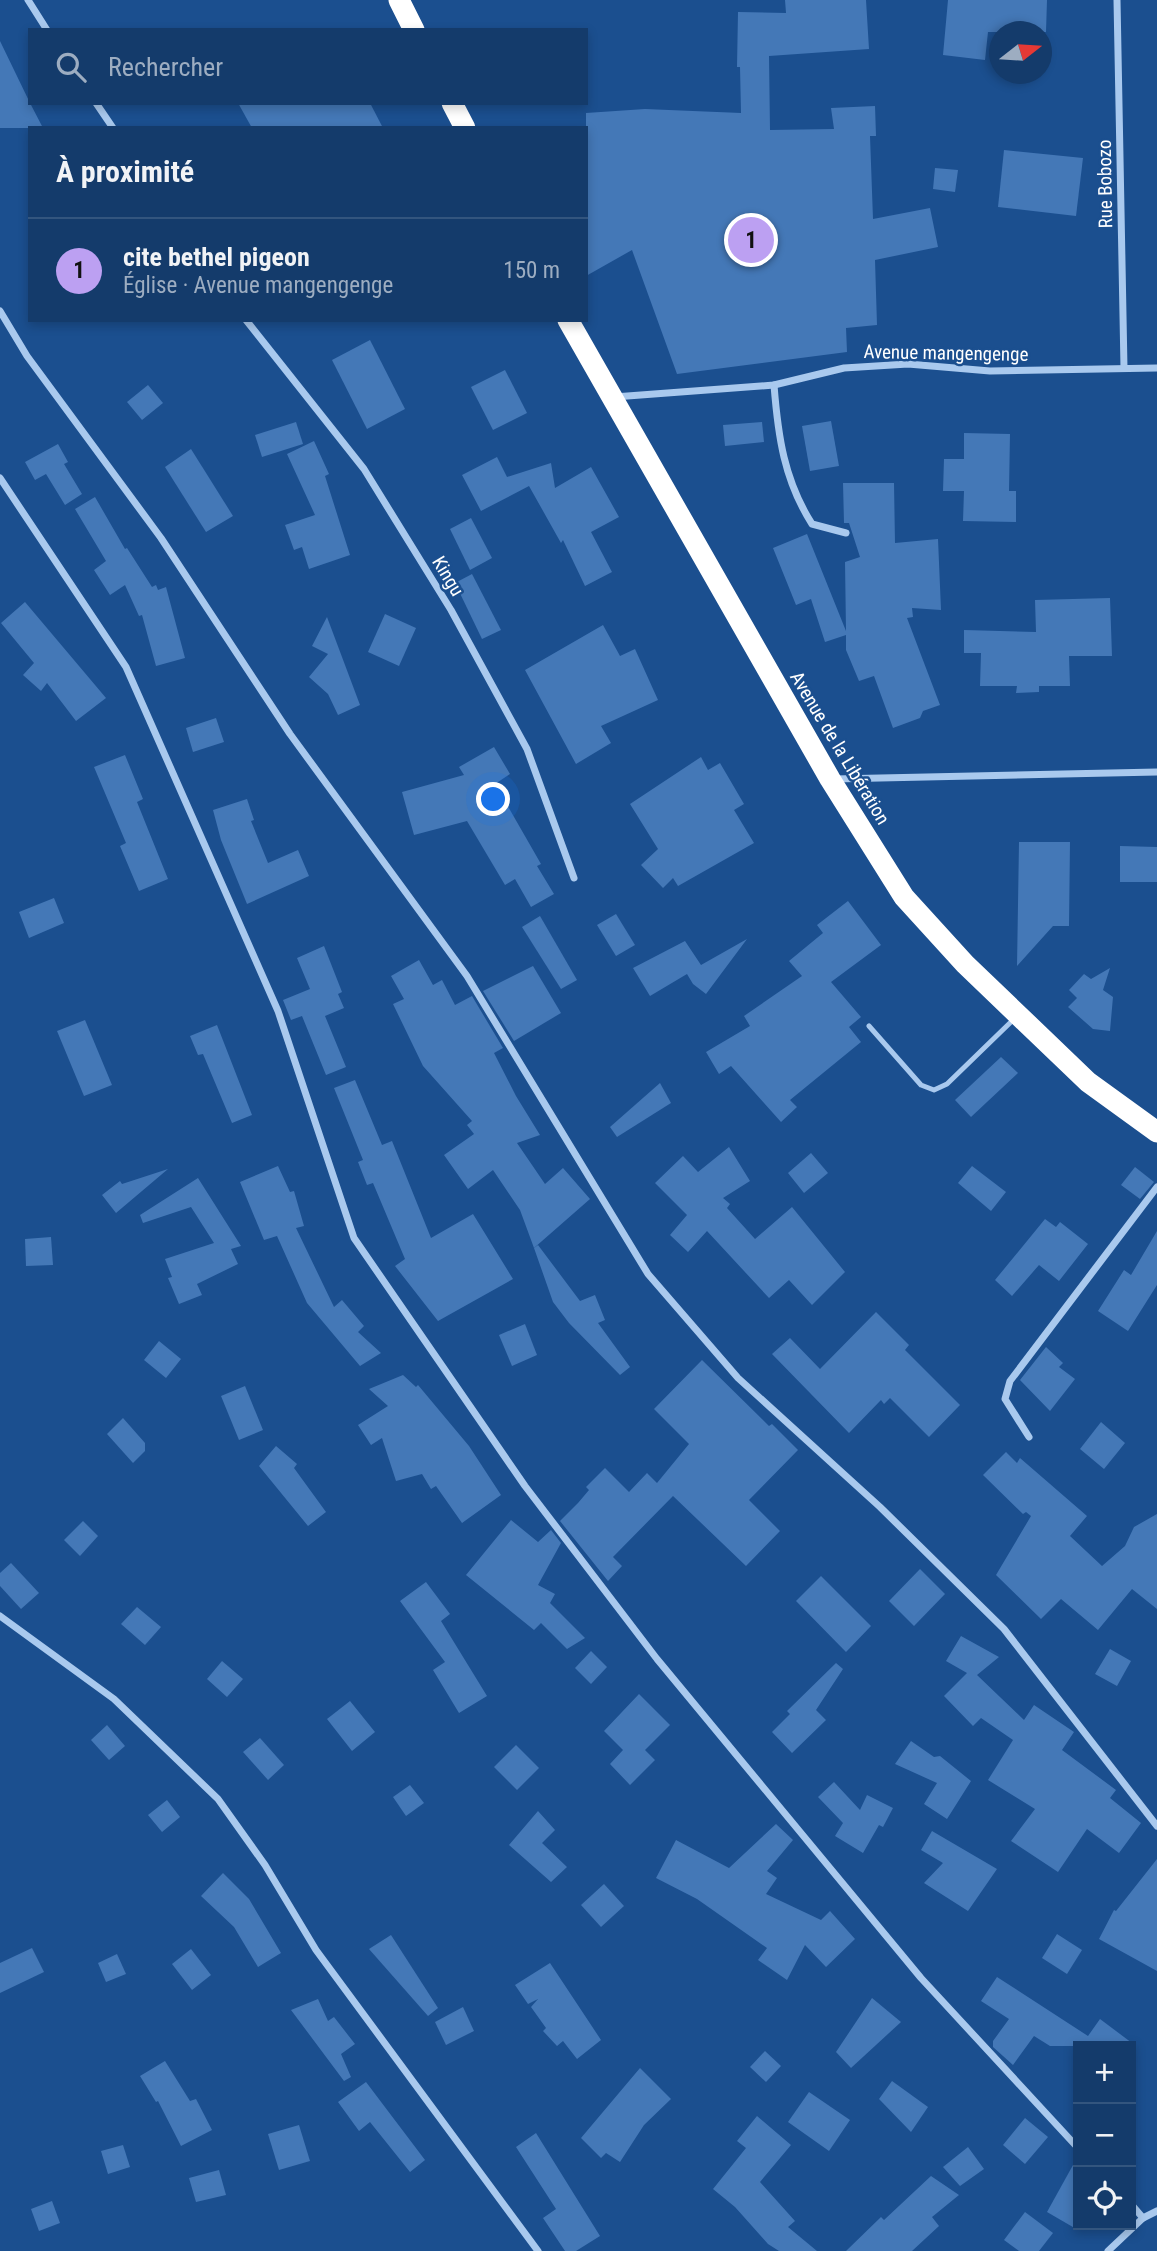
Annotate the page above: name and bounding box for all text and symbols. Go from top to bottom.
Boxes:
north arrow [989,21,1052,84]
search box [28,28,588,105]
icon: search [52,48,90,86]
text: Rechercher [108,52,223,82]
street label: Rue Bobozo [1093,139,1117,229]
text: À proximité [56,154,194,189]
pin: 1 [728,214,774,266]
text: cite bethel pigeon [123,242,310,272]
text: 1 [73,257,85,284]
text: 150 m [503,257,560,284]
text: Église · Avenue mangengenge [123,272,393,299]
street label: Avenue mangengenge [863,340,1029,366]
street label: Kingu [427,552,469,600]
street label: Avenue de la Libération [785,667,895,829]
your location [476,782,510,816]
map controls [1073,2041,1136,2230]
button: + [1073,2041,1136,2104]
button: − [1073,2104,1136,2167]
button: locate [1073,2167,1136,2230]

